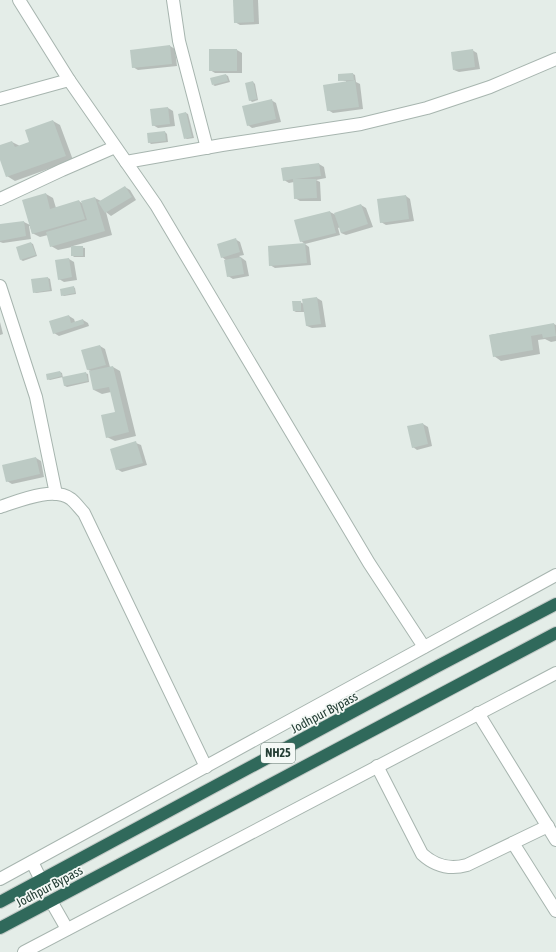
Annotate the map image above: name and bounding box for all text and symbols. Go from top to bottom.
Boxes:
street label: Jodhpur Bypass [288,688,361,736]
road number: NH25 [261,743,295,763]
street label: Jodhpur Bypass [13,862,86,910]

